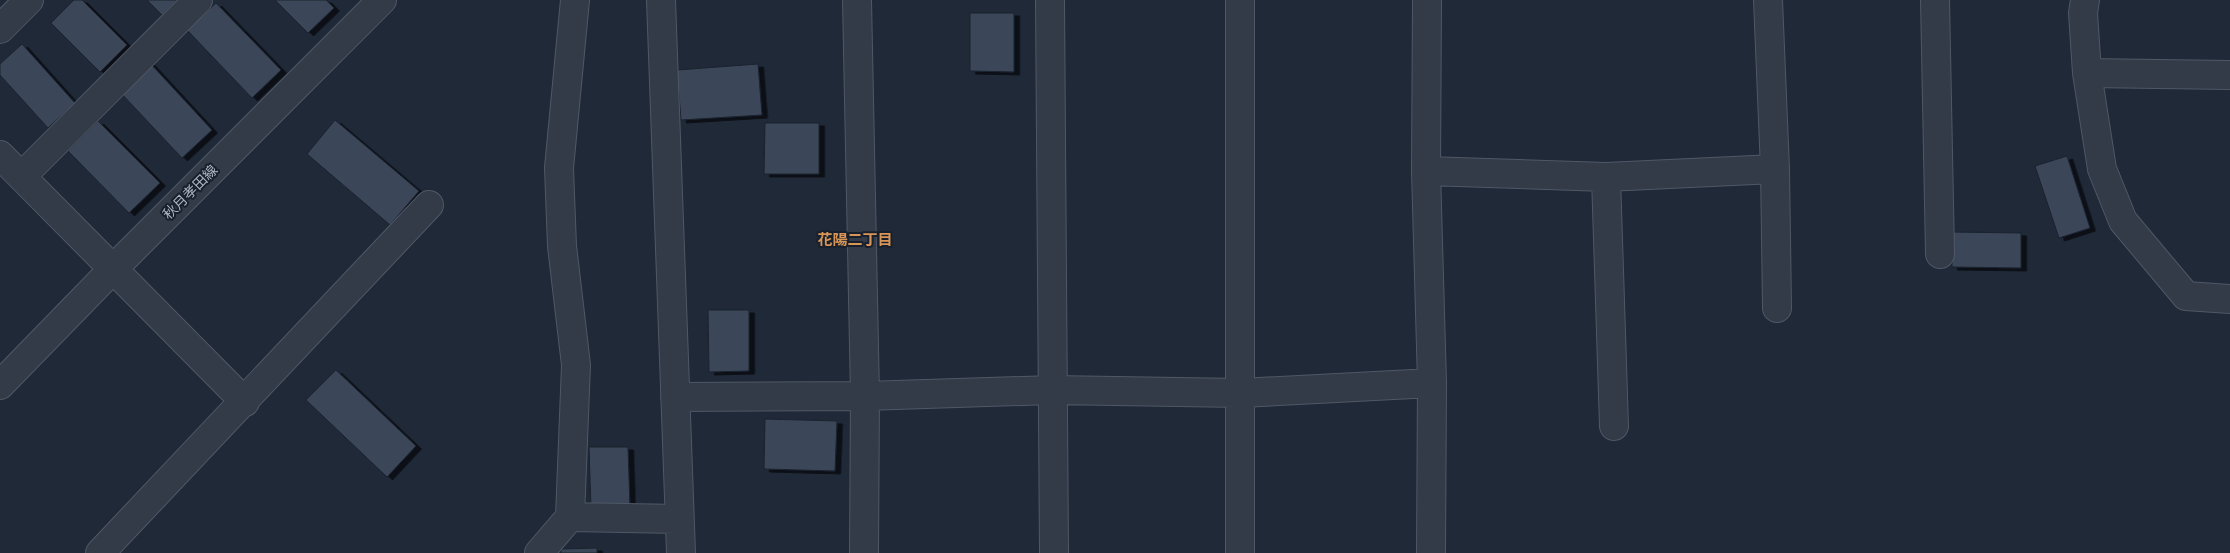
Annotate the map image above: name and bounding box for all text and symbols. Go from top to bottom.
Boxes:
street label: 秋月孝田線 [160,162,220,222]
district label: 花陽二丁目 [817,231,893,248]

